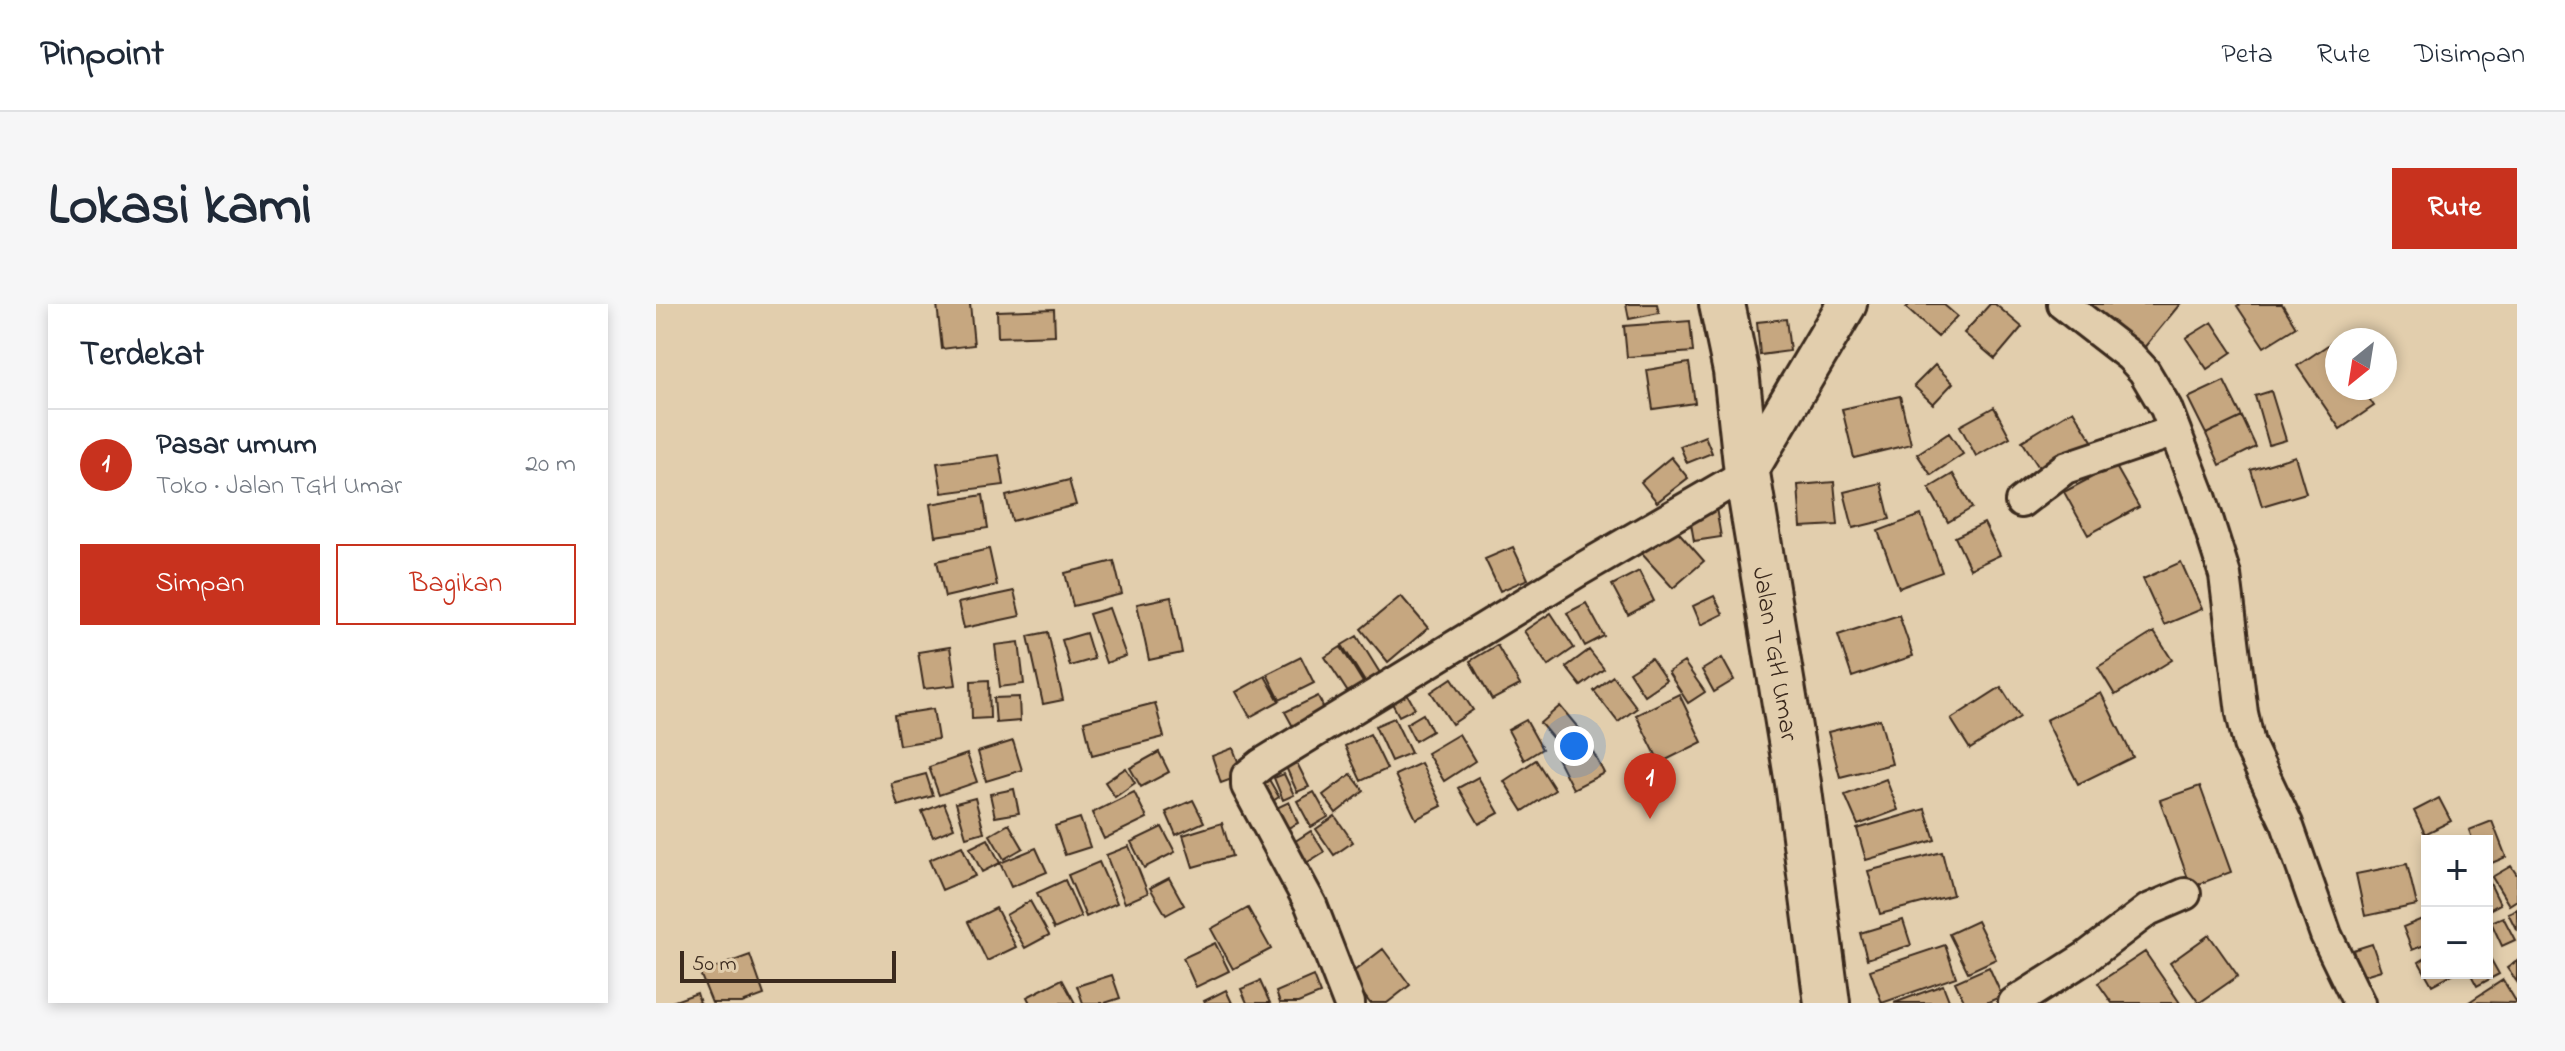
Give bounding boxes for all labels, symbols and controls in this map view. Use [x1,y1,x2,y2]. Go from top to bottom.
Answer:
text: Pinpoint [40,27,164,83]
text: Peta [2221,35,2273,76]
text: Rute [2317,35,2370,76]
text: Disimpan [2414,35,2525,76]
text: Lokasi kami [48,168,312,249]
button: Rute [2392,168,2517,249]
north arrow [2325,328,2397,400]
text: Terdekat [80,331,204,381]
text: Pasar umum [156,424,317,468]
text: 1 [102,446,110,484]
text: 20 m [525,446,576,484]
text: Toko · Jalan TGH Umar [156,468,402,506]
button: Simpan [80,544,320,625]
button: Bagikan [336,544,576,625]
street label: Jalan TGH Umar [1741,564,1807,745]
your location [1554,726,1594,766]
pin: 1 [1624,753,1676,819]
map controls [2421,835,2493,979]
button: + [2421,835,2493,907]
button: − [2421,907,2493,979]
scale bar [680,947,896,983]
text: 50 m [692,949,737,981]

